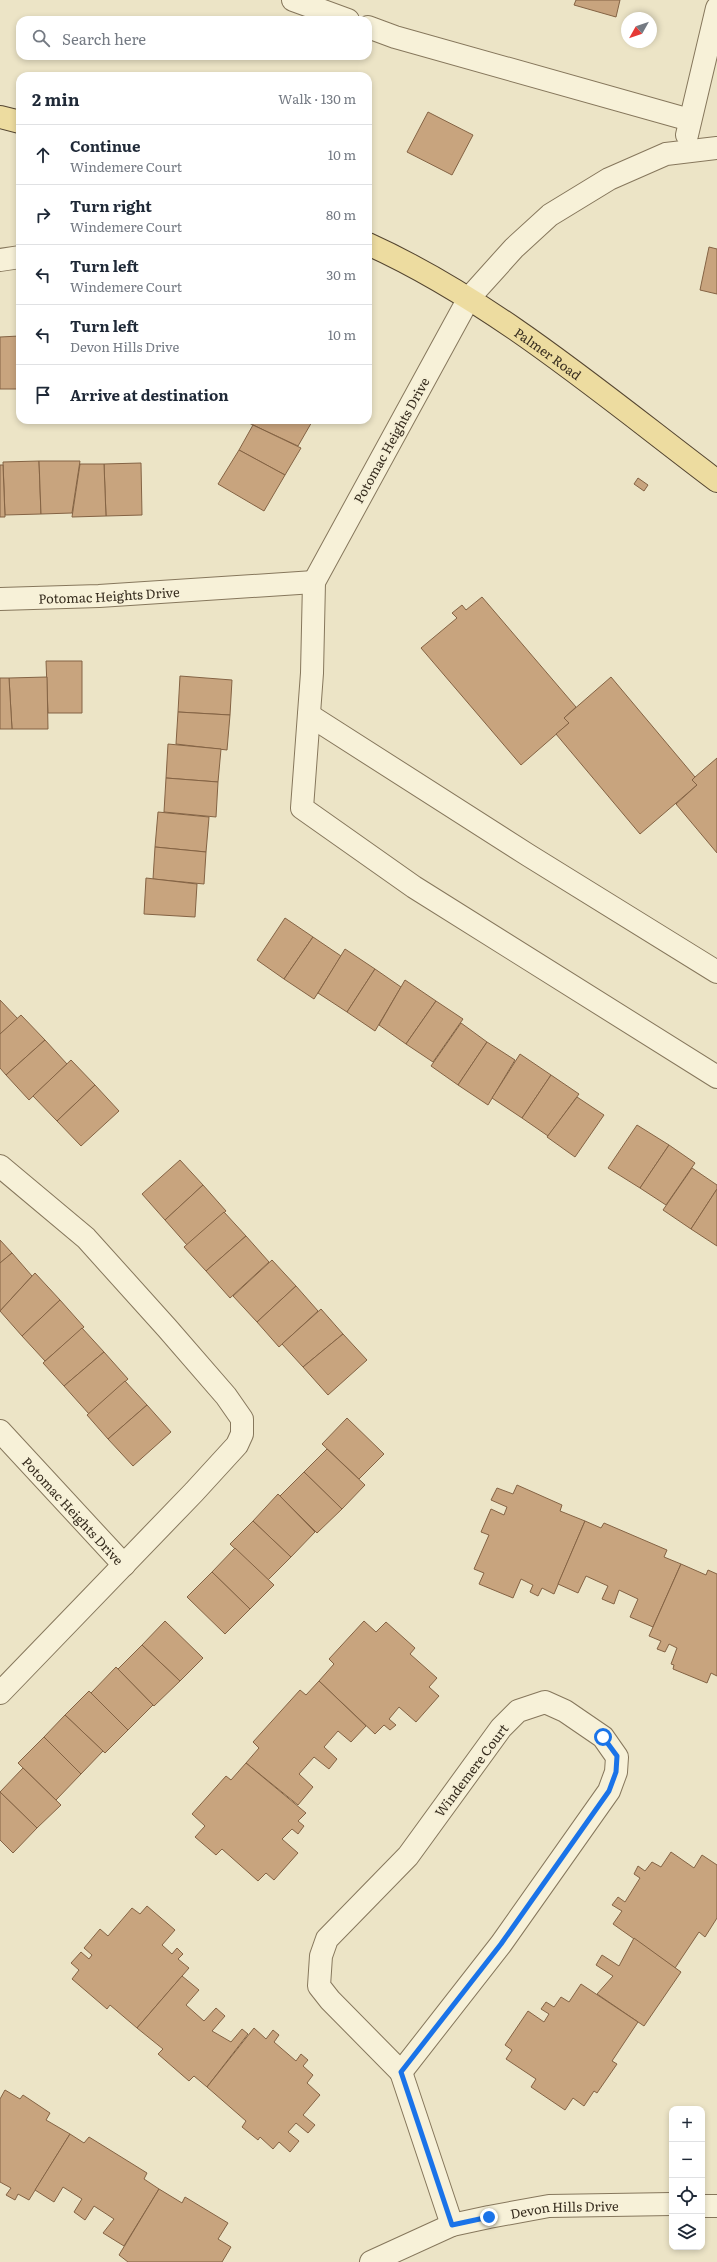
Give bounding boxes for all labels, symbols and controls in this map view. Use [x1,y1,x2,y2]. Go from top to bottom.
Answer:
north arrow [621,12,657,48]
search box [16,16,372,60]
icon: search [30,27,52,49]
text: Search here [62,27,146,50]
text: 2 min [32,86,80,111]
text: Walk · 130 m [278,89,356,108]
text: Continue [70,134,140,157]
icon: ahead [32,144,54,166]
text: 10 m [328,145,356,164]
text: Windemere Court [70,157,182,176]
text: Turn right [70,194,152,217]
icon: right [32,204,54,226]
text: 80 m [326,205,356,224]
text: Windemere Court [70,217,182,236]
text: Turn left [70,254,139,277]
icon: left [32,264,54,286]
text: 30 m [326,265,356,284]
text: Windemere Court [70,277,182,296]
text: Turn left [70,314,139,337]
street label: Palmer Road [511,322,586,384]
icon: left [32,324,54,346]
text: 10 m [328,325,356,344]
text: Devon Hills Drive [70,337,179,356]
street label: Potomac Heights Drive [348,373,434,506]
text: Arrive at destination [70,383,229,406]
icon: arrive [32,384,54,406]
street label: Potomac Heights Drive [38,581,180,607]
street label: Potomac Heights Drive [18,1452,129,1569]
street label: Windemere Court [430,1719,513,1820]
route start [594,1728,612,1746]
map controls [669,2106,705,2250]
button: + [669,2106,705,2142]
button: − [669,2142,705,2178]
button: locate [669,2178,705,2214]
street label: Devon Hills Drive [508,2195,619,2222]
route end [480,2208,498,2226]
button: layers [669,2214,705,2250]

